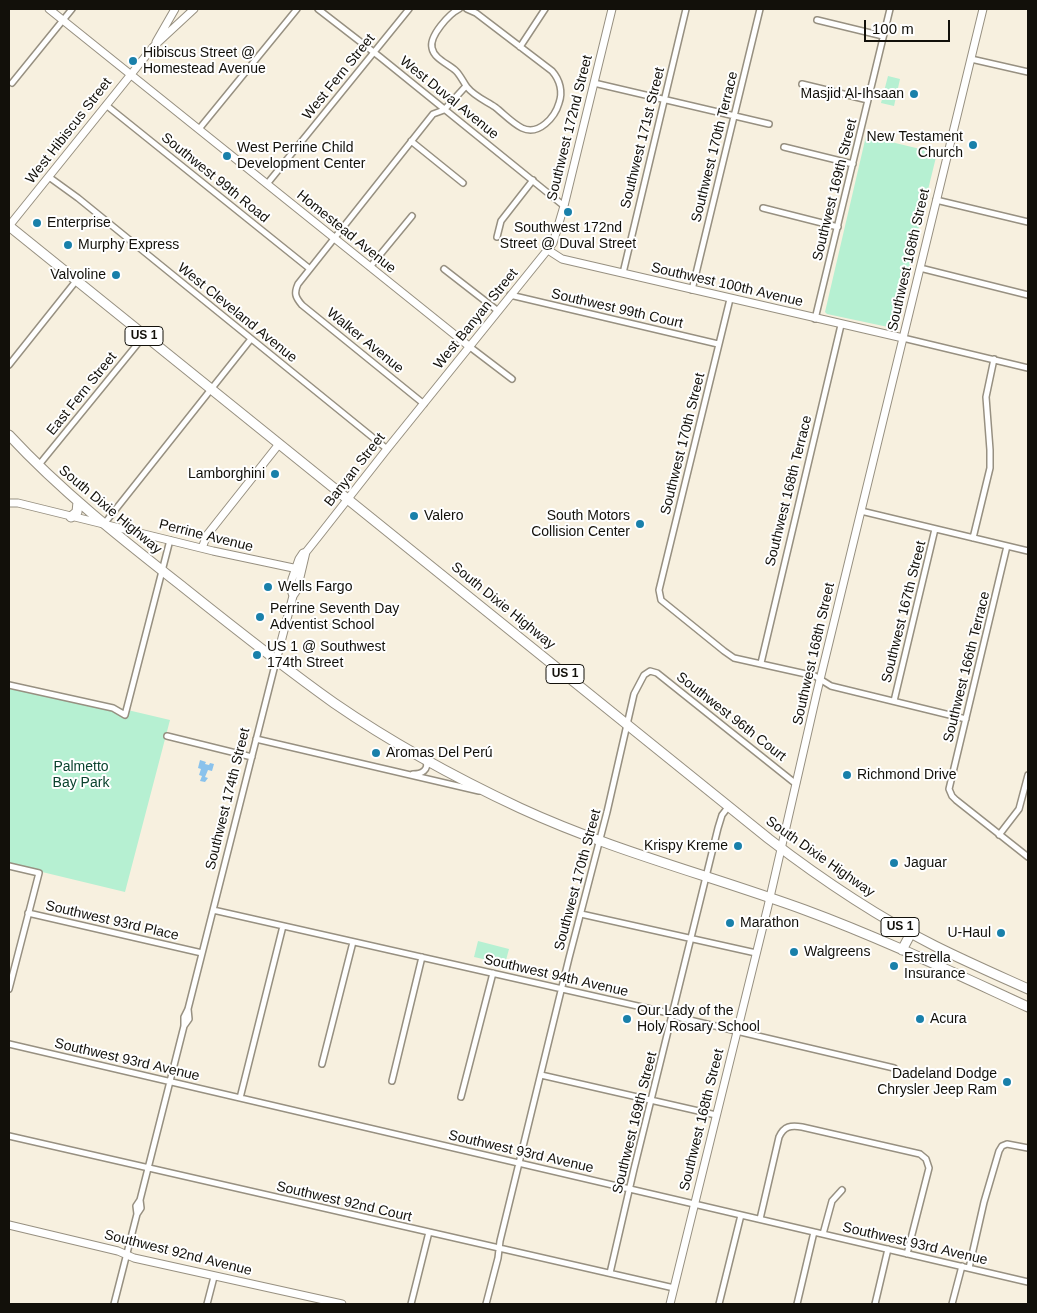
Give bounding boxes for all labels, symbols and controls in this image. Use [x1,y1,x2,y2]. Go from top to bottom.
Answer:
scale bar [867,10,953,42]
text: 100 m [872,20,914,37]
street label: West Fern Street [299,31,379,123]
place label: Hibiscus Street @ Homestead Avenue [143,45,266,78]
street label: West Duval Avenue [396,53,502,143]
street label: Southwest 172nd Street [544,53,596,203]
marker: Hibiscus Street @ Homestead Avenue [127,55,139,67]
street label: Southwest 171st Street [617,66,669,210]
street label: Southwest 170th Terrace [688,70,742,224]
street label: West Hibiscus Street [22,75,116,187]
place label: Masjid Al-Ihsaan [801,86,904,102]
marker: Masjid Al-Ihsaan [908,88,920,100]
street label: Southwest 169th Street [809,117,861,263]
street label: Southwest 99th Road [158,129,272,227]
place label: New Testament Church [867,129,963,162]
marker: New Testament Church [967,139,979,151]
place label: West Perrine Child Development Center [237,140,365,172]
marker: West Perrine Child Development Center [221,150,233,162]
street label: Homestead Avenue [293,187,399,277]
street label: Southwest 168th Street [884,187,934,333]
marker: Southwest 172nd Street @ Duval Street [562,206,574,218]
place label: Enterprise [47,215,111,231]
marker: Enterprise [31,217,43,229]
place label: Southwest 172nd Street @ Duval Street [500,220,636,252]
place label: Murphy Express [78,237,179,253]
marker: Murphy Express [62,239,74,251]
street label: Southwest 100th Avenue [649,259,805,311]
street label: West Cleveland Avenue [174,260,300,366]
street label: West Banyan Street [430,265,522,373]
place label: Valvoline [50,267,106,283]
marker: Valvoline [110,269,122,281]
street label: Southwest 99th Court [550,286,684,332]
street label: Walker Avenue [323,305,407,377]
road number: US 1 [125,326,163,346]
street label: East Fern Street [43,349,121,439]
street label: Southwest 170th Street [657,371,709,517]
street label: Southwest 168th Terrace [762,414,816,568]
street label: Banyan Street [321,430,389,510]
street label: South Dixie Highway [55,462,165,558]
place label: Lamborghini [188,466,265,482]
marker: Lamborghini [269,468,281,480]
place label: Valero [424,508,463,524]
place label: South Motors Collision Center [531,508,630,540]
marker: Valero [408,510,420,522]
street label: Perrine Avenue [157,516,255,556]
marker: South Motors Collision Center [634,518,646,530]
street label: Southwest 167th Street [878,539,930,685]
street label: South Dixie Highway [448,559,558,653]
place label: Wells Fargo [278,579,352,595]
marker: Wells Fargo [262,581,274,593]
street label: Southwest 168th Street [789,581,839,727]
street label: Southwest 166th Terrace [940,590,994,744]
place label: Perrine Seventh Day Adventist School [270,601,399,634]
marker: Perrine Seventh Day Adventist School [254,611,266,623]
place label: US 1 @ Southwest 174th Street [267,639,385,672]
marker: US 1 @ Southwest 174th Street [251,649,263,661]
road number: US 1 [546,664,584,684]
street label: Southwest 96th Court [673,669,789,765]
street label: Southwest 174th Street [202,726,254,872]
place label: Aromas Del Perú [386,745,493,761]
marker: Aromas Del Perú [370,747,382,759]
park label: Palmetto Bay Park [53,759,109,792]
place label: Richmond Drive [857,767,957,783]
marker: Richmond Drive [841,769,853,781]
street label: Southwest 170th Street [551,808,605,952]
street label: South Dixie Highway [762,813,878,901]
place label: Krispy Kreme [644,838,728,854]
marker: Krispy Kreme [732,840,744,852]
place label: Jaguar [904,855,947,871]
marker: Jaguar [888,857,900,869]
street label: Southwest 93rd Place [44,897,180,945]
place label: Marathon [740,915,799,931]
marker: Marathon [724,917,736,929]
road number: US 1 [881,918,919,936]
place label: U-Haul [947,925,991,941]
marker: U-Haul [995,927,1007,939]
place label: Walgreens [804,944,870,960]
marker: Walgreens [788,946,800,958]
place label: Estrella Insurance [904,950,965,982]
street label: Southwest 94th Avenue [482,951,630,1001]
marker: Estrella Insurance [888,960,900,972]
place label: Our Lady of the Holy Rosary School [637,1003,760,1036]
place label: Acura [930,1011,967,1027]
marker: Our Lady of the Holy Rosary School [621,1013,633,1025]
marker: Acura [914,1013,926,1025]
street label: Southwest 93rd Avenue [53,1035,201,1085]
street label: Southwest 168th Street [676,1047,728,1193]
street label: Southwest 169th Street [609,1050,661,1196]
place label: Dadeland Dodge Chrysler Jeep Ram [877,1066,997,1098]
marker: Dadeland Dodge Chrysler Jeep Ram [1001,1076,1013,1088]
street label: Southwest 93rd Avenue [447,1127,595,1177]
street label: Southwest 92nd Court [275,1178,413,1226]
street label: Southwest 93rd Avenue [841,1219,989,1269]
street label: Southwest 92nd Avenue [102,1227,254,1279]

